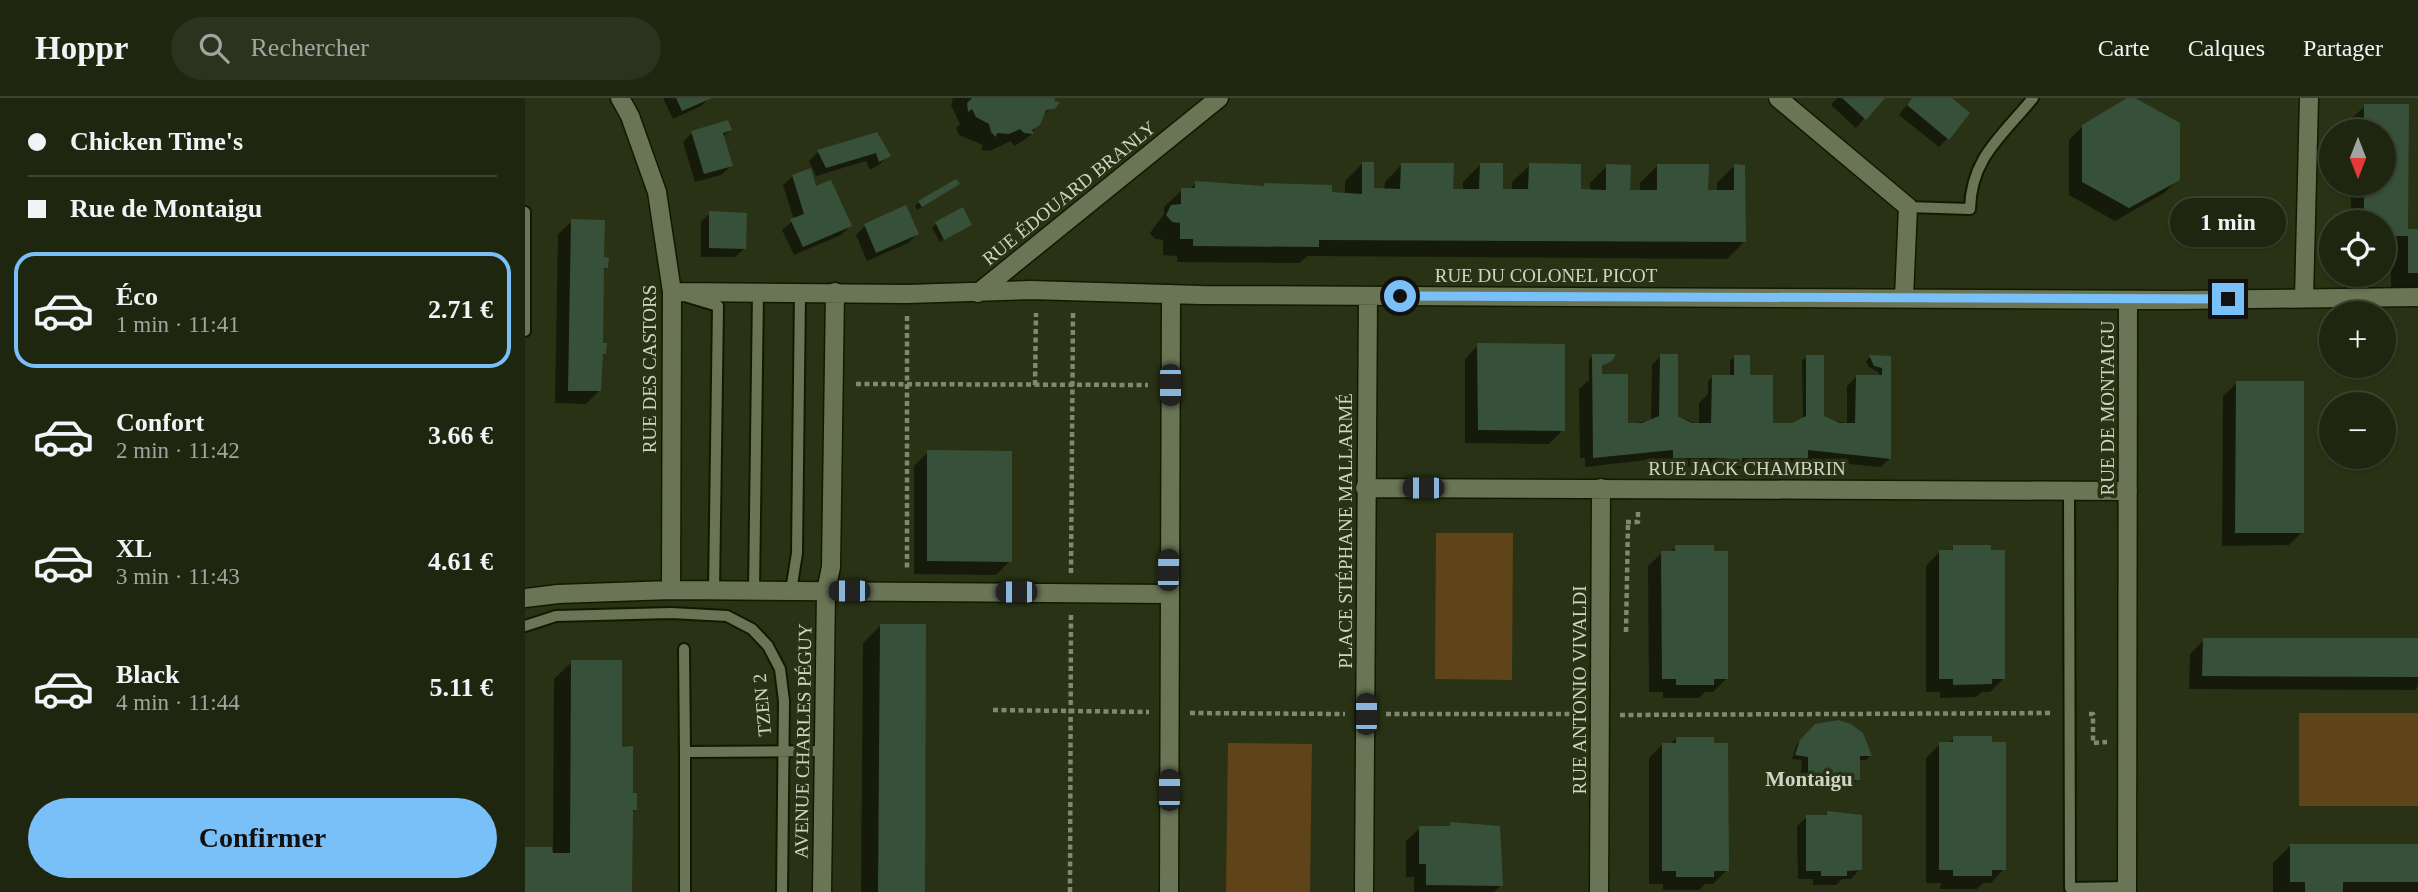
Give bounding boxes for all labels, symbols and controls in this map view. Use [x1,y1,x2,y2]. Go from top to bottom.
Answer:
search box [171,17,661,80]
icon: search [195,29,233,67]
text: Hoppr [35,30,129,66]
text: Rechercher [251,33,369,62]
text: Carte [2098,35,2150,61]
text: Calques [2188,35,2265,61]
text: Partager [2303,35,2383,61]
street label: RUE ÉDOUARD BRANLY [978,117,1160,269]
north arrow [2319,119,2396,196]
map controls [2319,119,2396,469]
text: Chicken Time's [70,127,243,156]
text: Rue de Montaigu [70,194,262,223]
callout: 1 min [2170,198,2286,246]
text: 1 min [2200,210,2256,235]
button: locate [2319,210,2396,287]
street label: RUE DU COLONEL PICOT [1435,265,1658,286]
icon: car [32,279,95,342]
route start [1384,280,1416,312]
text: Éco [116,282,158,311]
route end [2212,283,2244,315]
street label: RUE DES CASTORS [639,285,660,453]
text: 2.71 € [428,295,493,324]
button: + [2319,301,2396,378]
text: 1 min · 11:41 [116,312,240,337]
street label: RUE DE MONTAIGU [2097,320,2118,495]
car [1160,364,1181,406]
button: − [2319,392,2396,469]
street label: PLACE STÉPHANE MALLARMÉ [1335,393,1356,669]
icon: car [32,405,95,468]
text: Confort [116,408,204,437]
text: 3.66 € [428,421,493,450]
text: 2 min · 11:42 [116,438,240,463]
street label: RUE JACK CHAMBRIN [1648,458,1846,479]
car [1403,478,1445,499]
icon: car [32,531,95,594]
text: XL [116,534,152,563]
text: 4.61 € [428,547,493,576]
car [1158,549,1179,591]
text: 3 min · 11:43 [116,564,240,589]
car [829,581,871,602]
car [996,582,1038,603]
street label: RUE ANTONIO VIVALDI [1569,586,1590,795]
street label: AVENUE CHARLES PÉGUY [790,623,816,859]
icon: car [32,657,95,720]
text: Black [116,660,180,689]
text: 5.11 € [429,673,493,702]
street label: TZEN 2 [749,673,775,737]
text: 4 min · 11:44 [116,690,240,715]
car [1356,693,1377,735]
district label: Montaigu [1765,767,1853,791]
car [1159,769,1180,811]
button: Confirmer [28,798,497,878]

